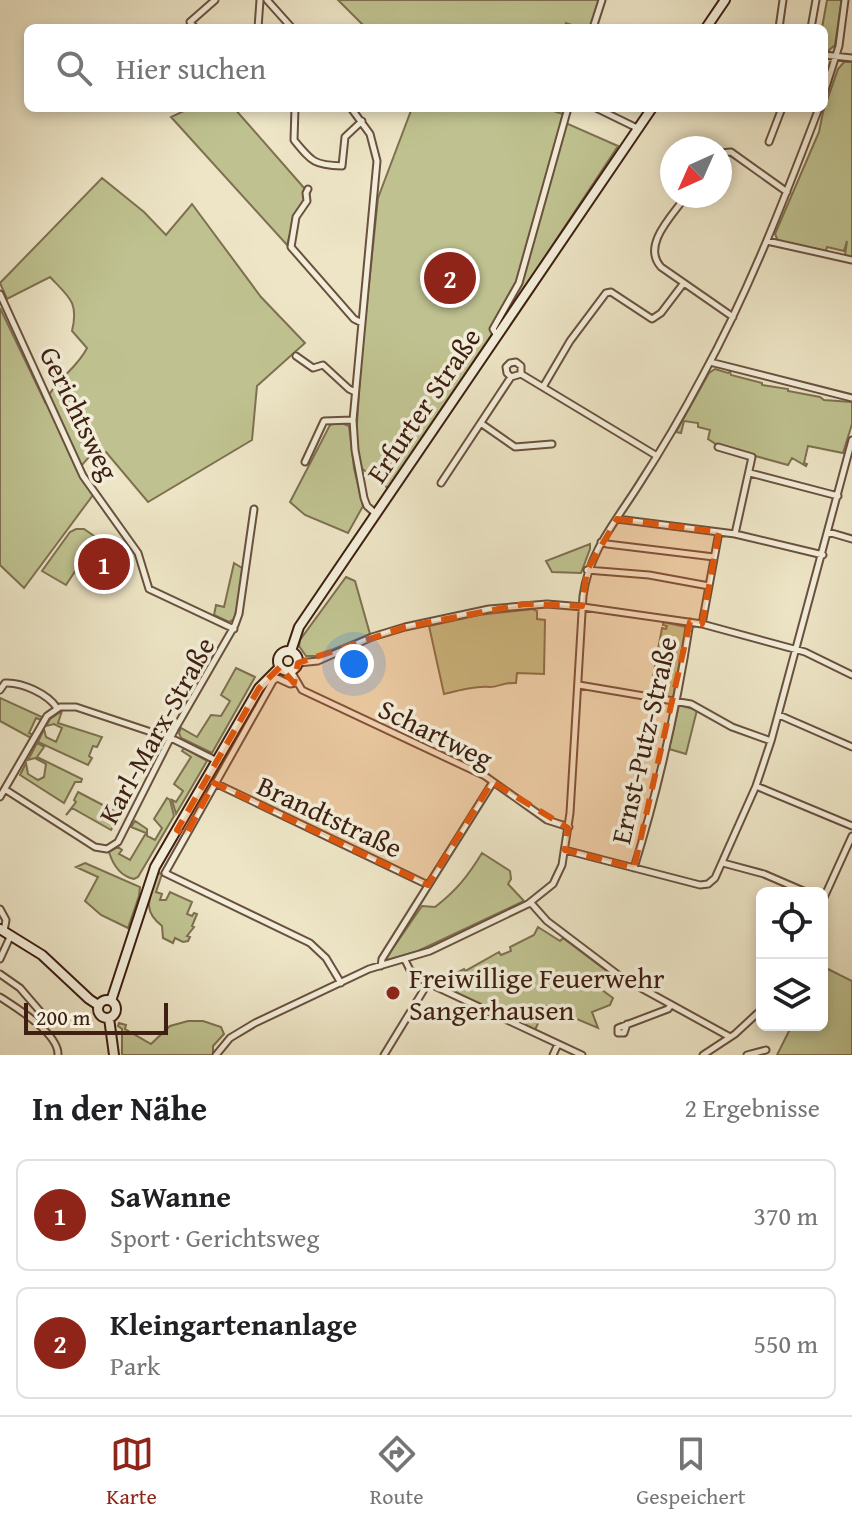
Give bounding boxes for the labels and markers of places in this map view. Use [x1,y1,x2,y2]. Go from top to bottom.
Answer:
pin: 2 [424,248,476,308]
pin: 1 [78,534,130,594]
place label: Freiwillige Feuerwehr Sangerhausen [409,957,665,1030]
marker: Freiwillige Feuerwehr Sangerhausen [384,984,402,1002]

